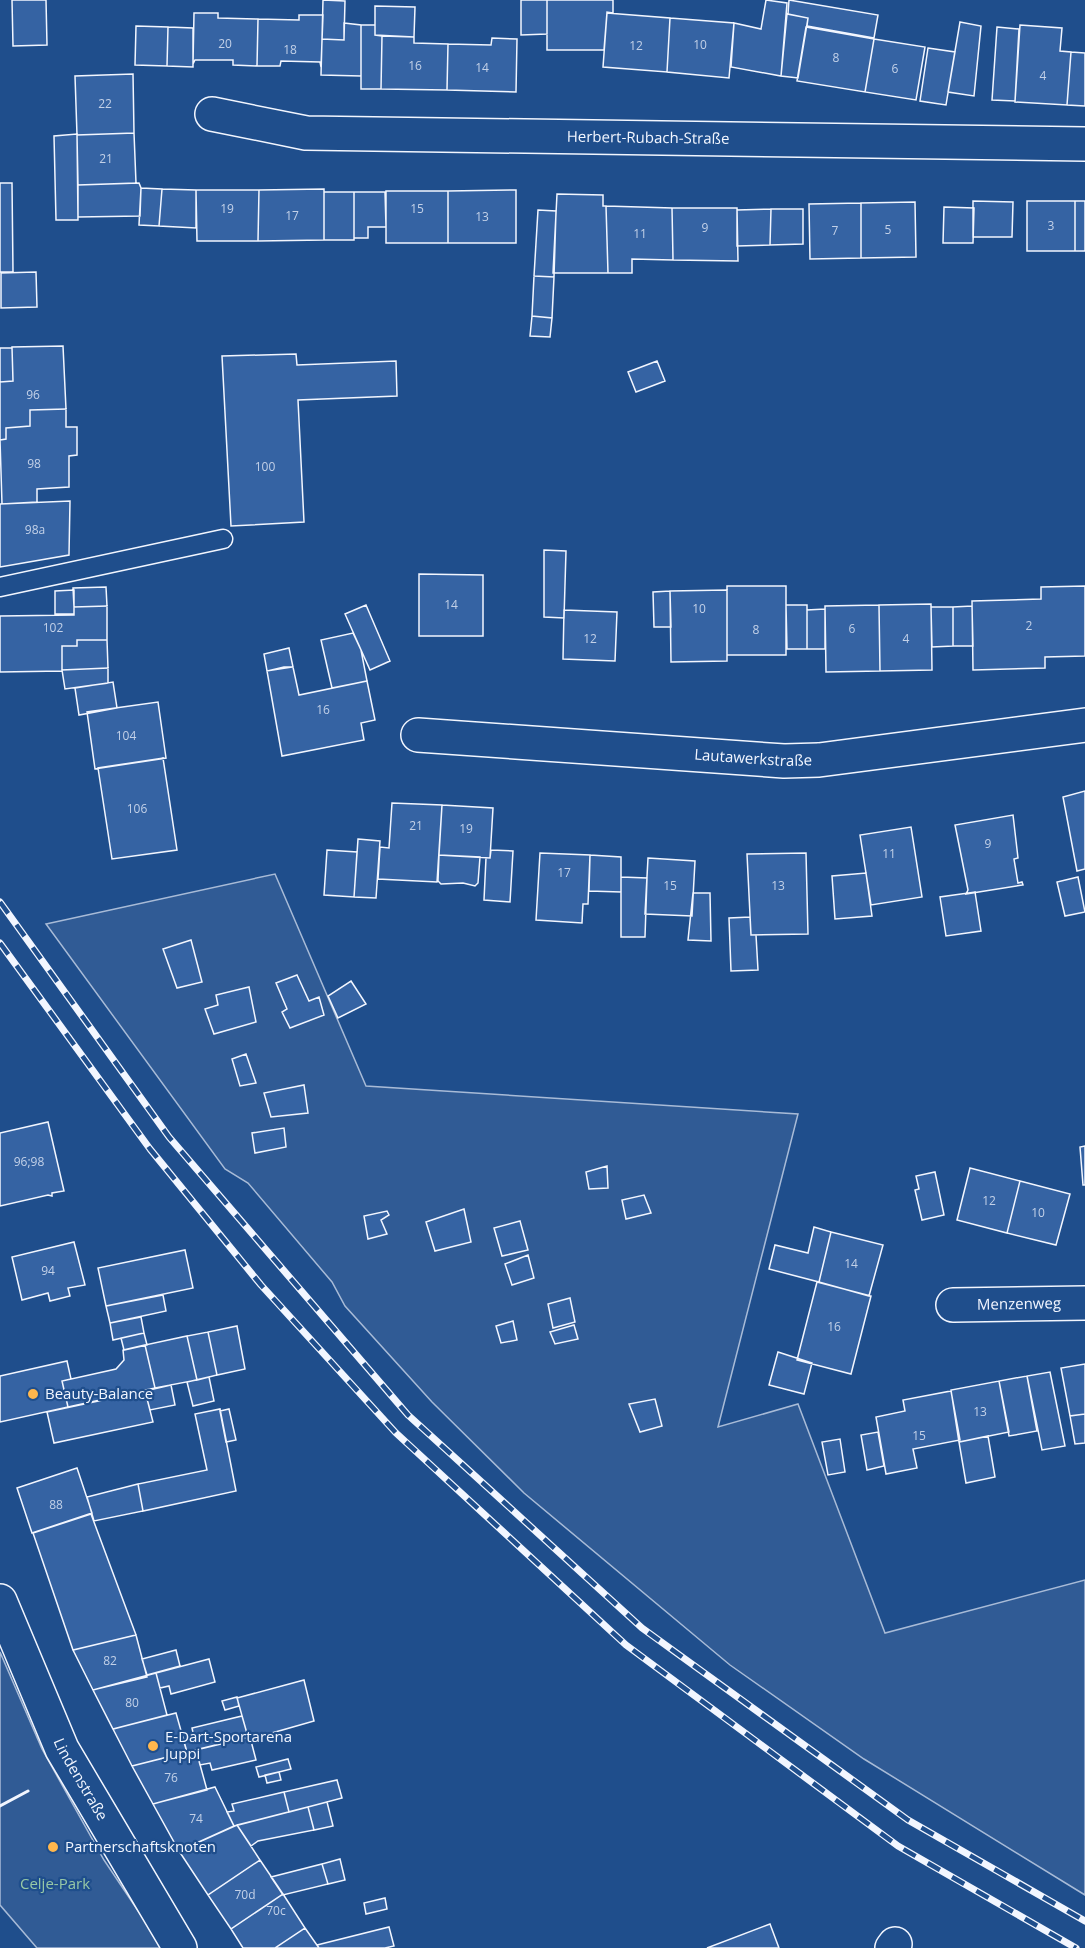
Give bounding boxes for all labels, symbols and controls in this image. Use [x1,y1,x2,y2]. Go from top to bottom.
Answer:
house number: 20 [218,35,232,52]
house number: 10 [693,36,707,53]
house number: 12 [629,37,643,54]
house number: 18 [283,41,297,58]
house number: 8 [833,49,840,66]
house number: 16 [408,57,422,74]
house number: 14 [475,59,489,76]
house number: 6 [892,60,899,77]
house number: 4 [1040,67,1047,84]
house number: 22 [98,95,112,112]
street label: Herbert-Rubach-Straße [567,126,730,148]
house number: 21 [99,150,113,167]
house number: 19 [220,200,234,217]
house number: 15 [410,200,424,217]
house number: 17 [285,207,299,224]
house number: 13 [475,208,489,225]
house number: 3 [1048,217,1055,234]
house number: 9 [702,219,709,236]
house number: 5 [885,221,892,238]
house number: 7 [832,222,839,239]
house number: 11 [633,225,647,242]
house number: 96 [26,386,40,403]
house number: 98 [27,455,41,472]
house number: 100 [255,458,275,475]
house number: 98a [25,521,45,538]
house number: 14 [444,596,458,613]
house number: 10 [692,600,706,617]
house number: 2 [1026,617,1033,634]
house number: 102 [43,619,63,636]
house number: 6 [849,620,856,637]
house number: 8 [753,621,760,638]
house number: 12 [583,630,597,647]
house number: 4 [903,630,910,647]
house number: 16 [316,701,330,718]
house number: 104 [116,727,136,744]
street label: Lautawerkstraße [694,744,812,770]
house number: 106 [127,800,147,817]
house number: 21 [409,817,423,834]
house number: 19 [459,820,473,837]
house number: 9 [985,835,992,852]
house number: 11 [882,845,896,862]
house number: 17 [557,864,571,881]
house number: 15 [663,877,677,894]
house number: 13 [771,877,785,894]
house number: 96;98 [14,1153,44,1170]
house number: 12 [982,1192,996,1209]
house number: 10 [1031,1204,1045,1221]
house number: 14 [844,1255,858,1272]
house number: 94 [41,1262,55,1279]
street label: Menzenweg [977,1292,1061,1314]
house number: 16 [827,1318,841,1335]
place label: Beauty-Balance [45,1383,153,1403]
marker: Beauty-Balance [26,1387,40,1401]
house number: 13 [973,1403,987,1420]
house number: 15 [912,1427,926,1444]
house number: 88 [49,1496,63,1513]
house number: 82 [103,1652,117,1669]
house number: 80 [125,1694,139,1711]
place label: E-Dart-Sportarena Juppi [163,1726,292,1763]
street label: Lindenstraße [50,1735,113,1824]
marker: E-Dart-Sportarena Juppi [146,1739,160,1753]
house number: 76 [164,1769,178,1786]
house number: 74 [189,1810,203,1827]
place label: Partnerschaftsknoten [65,1836,216,1856]
marker: Partnerschaftsknoten [46,1840,60,1854]
park label: Celje-Park [20,1873,90,1893]
house number: 70d [234,1886,256,1903]
house number: 70c [266,1902,286,1919]

